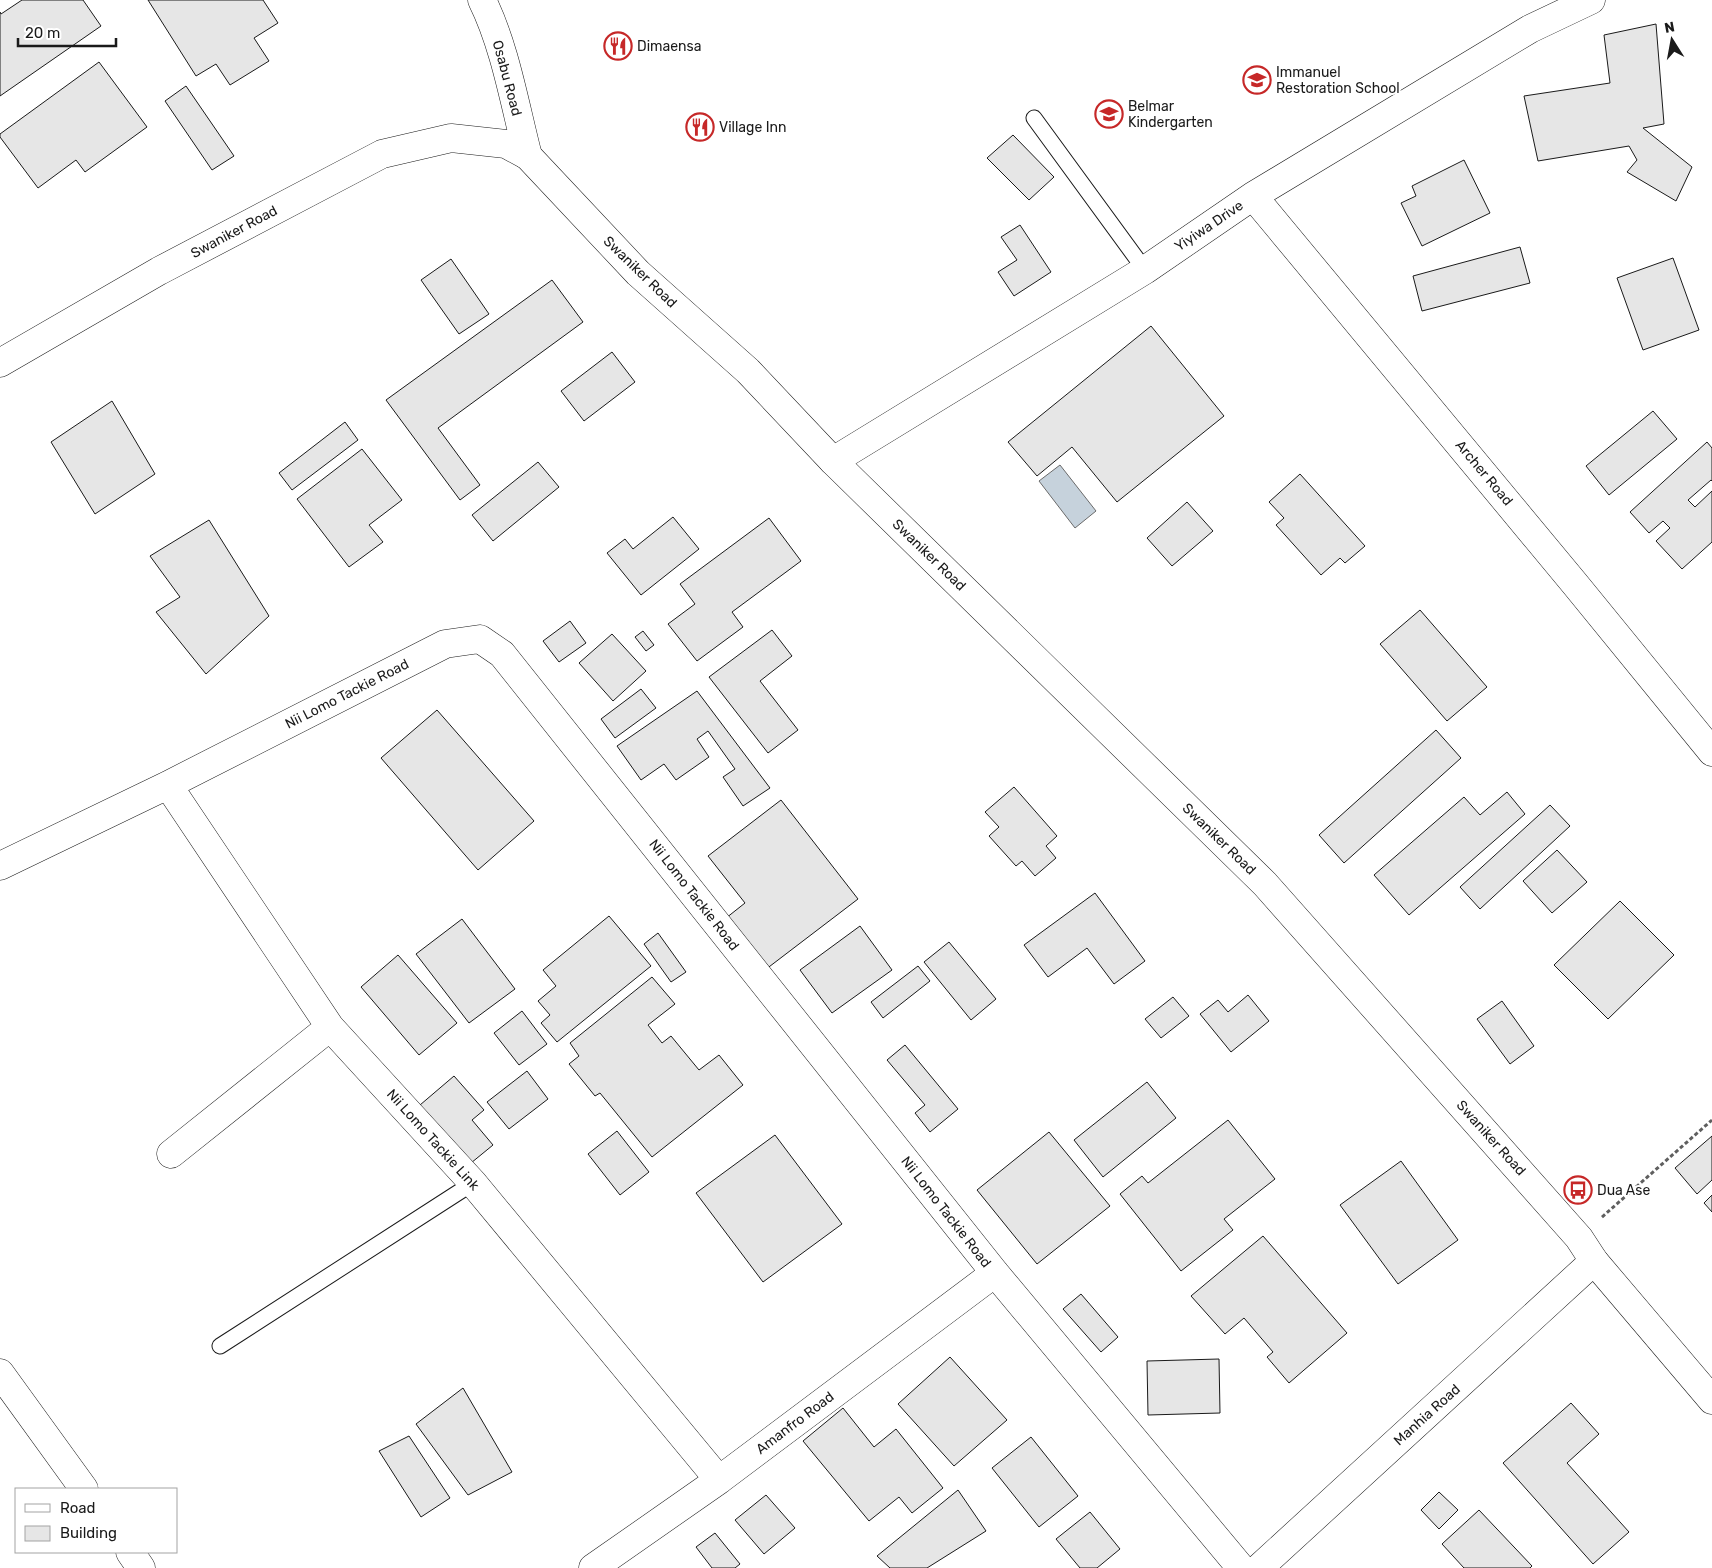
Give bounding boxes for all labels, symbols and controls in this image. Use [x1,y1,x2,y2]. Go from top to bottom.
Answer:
scale bar [18,15,115,47]
north arrow [1647,15,1697,65]
text: N [1663,18,1676,37]
text: 20 m [25,24,60,42]
restaurant icon: Dimaensa [603,31,633,61]
street label: Osabu Road [489,38,525,118]
place label: Dimaensa [637,38,701,55]
place label: Immanuel Restoration School [1276,64,1400,97]
school or university icon: Immanuel Restoration School [1242,65,1272,95]
place label: Belmar Kindergarten [1128,98,1213,131]
school or university icon: Belmar Kindergarten [1094,99,1124,129]
restaurant icon: Village Inn [685,112,715,142]
place label: Village Inn [719,119,786,136]
street label: Yiyiwa Drive [1171,197,1247,255]
street label: Swaniker Road [188,202,280,262]
street label: Swaniker Road [600,233,680,311]
street label: Archer Road [1452,437,1516,509]
street label: Swaniker Road [889,516,969,594]
street label: Nii Lomo Tackie Road [282,655,412,733]
street label: Swaniker Road [1179,800,1259,878]
street label: Nii Lomo Tackie Road [645,836,743,954]
street label: Nii Lomo Tackie Link [383,1086,483,1195]
street label: Swaniker Road [1453,1097,1529,1179]
street label: Nii Lomo Tackie Road [897,1153,995,1271]
bus stop icon: Dua Ase [1563,1175,1593,1205]
place label: Dua Ase [1597,1182,1650,1199]
street label: Manhia Road [1390,1381,1464,1449]
street label: Amanfro Road [753,1388,837,1458]
legend [15,1488,178,1553]
text: Road [60,1499,96,1517]
text: Building [60,1524,117,1542]

